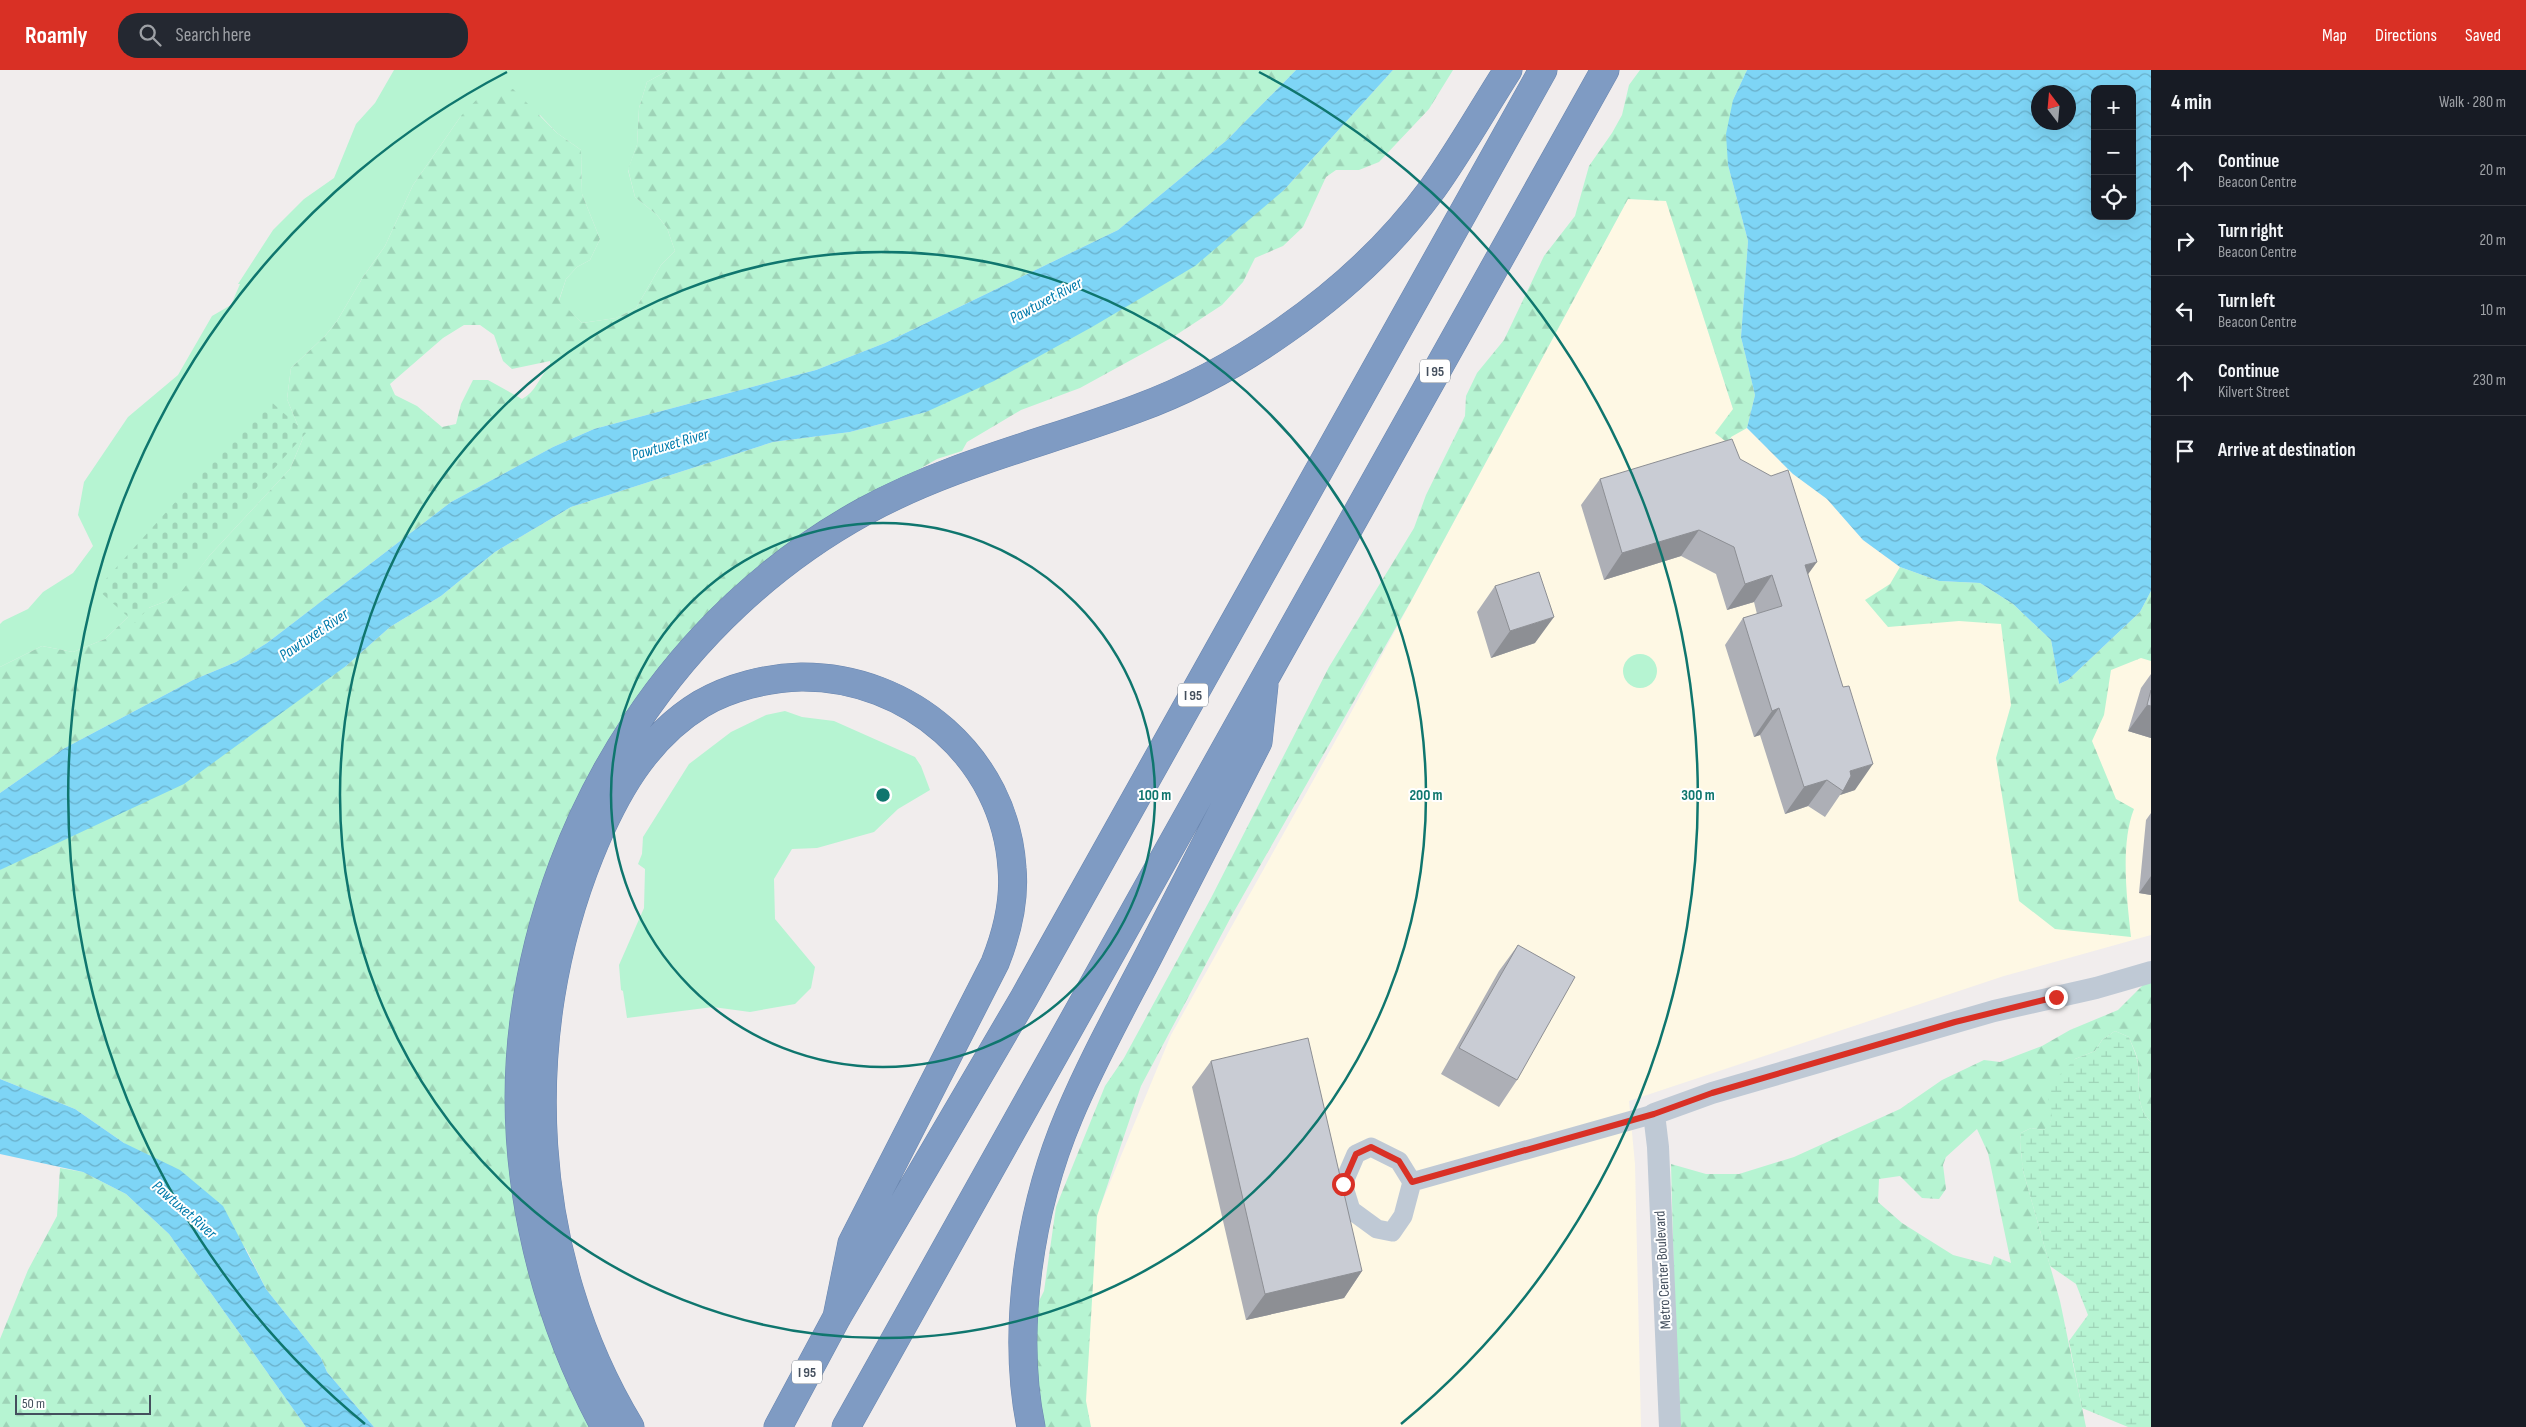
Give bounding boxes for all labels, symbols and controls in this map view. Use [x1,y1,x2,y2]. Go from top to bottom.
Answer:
search box [118,13,468,58]
text: Roamly [25,21,88,50]
icon: search [136,21,164,49]
text: Search here [176,24,251,47]
text: Map [2322,25,2347,46]
text: Directions [2375,25,2437,46]
text: Saved [2465,25,2501,46]
north arrow [2031,85,2076,130]
map controls [2091,85,2136,220]
button: + [2091,85,2136,130]
text: 4 min [2171,90,2212,115]
text: Walk · 280 m [2439,93,2506,112]
button: − [2091,130,2136,175]
text: Continue [2218,150,2279,173]
icon: ahead [2171,157,2199,185]
text: 20 m [2479,161,2506,180]
text: Beacon Centre [2218,173,2297,192]
button: locate [2091,175,2136,220]
text: Turn right [2218,220,2283,243]
icon: right [2171,227,2199,255]
text: 20 m [2479,231,2506,250]
text: Beacon Centre [2218,243,2297,262]
water label: Pawtuxet River [1007,274,1086,328]
text: Turn left [2218,290,2275,313]
icon: left [2171,297,2199,325]
text: 10 m [2480,301,2506,320]
text: Beacon Centre [2218,313,2297,332]
road number: I 95 [1420,360,1450,382]
text: Continue [2218,360,2279,383]
icon: ahead [2171,367,2199,395]
text: 230 m [2473,371,2506,390]
text: Kilvert Street [2218,383,2290,402]
water label: Pawtuxet River [629,425,711,465]
icon: arrive [2171,437,2199,465]
text: Arrive at destination [2218,439,2356,462]
water label: Pawtuxet River [276,605,353,665]
road number: I 95 [1178,684,1208,706]
centre of rings [874,786,892,804]
text: 100 m [1139,786,1171,805]
text: 200 m [1409,786,1443,805]
text: 300 m [1681,786,1715,805]
route end [2045,986,2068,1009]
route start [1332,1173,1355,1196]
water label: Pawtuxet River [148,1177,221,1243]
street label: Metro Center Boulevard [1650,1210,1676,1330]
road number: I 95 [792,1360,822,1384]
scale bar [15,1392,151,1415]
text: 50 m [22,1395,45,1412]

